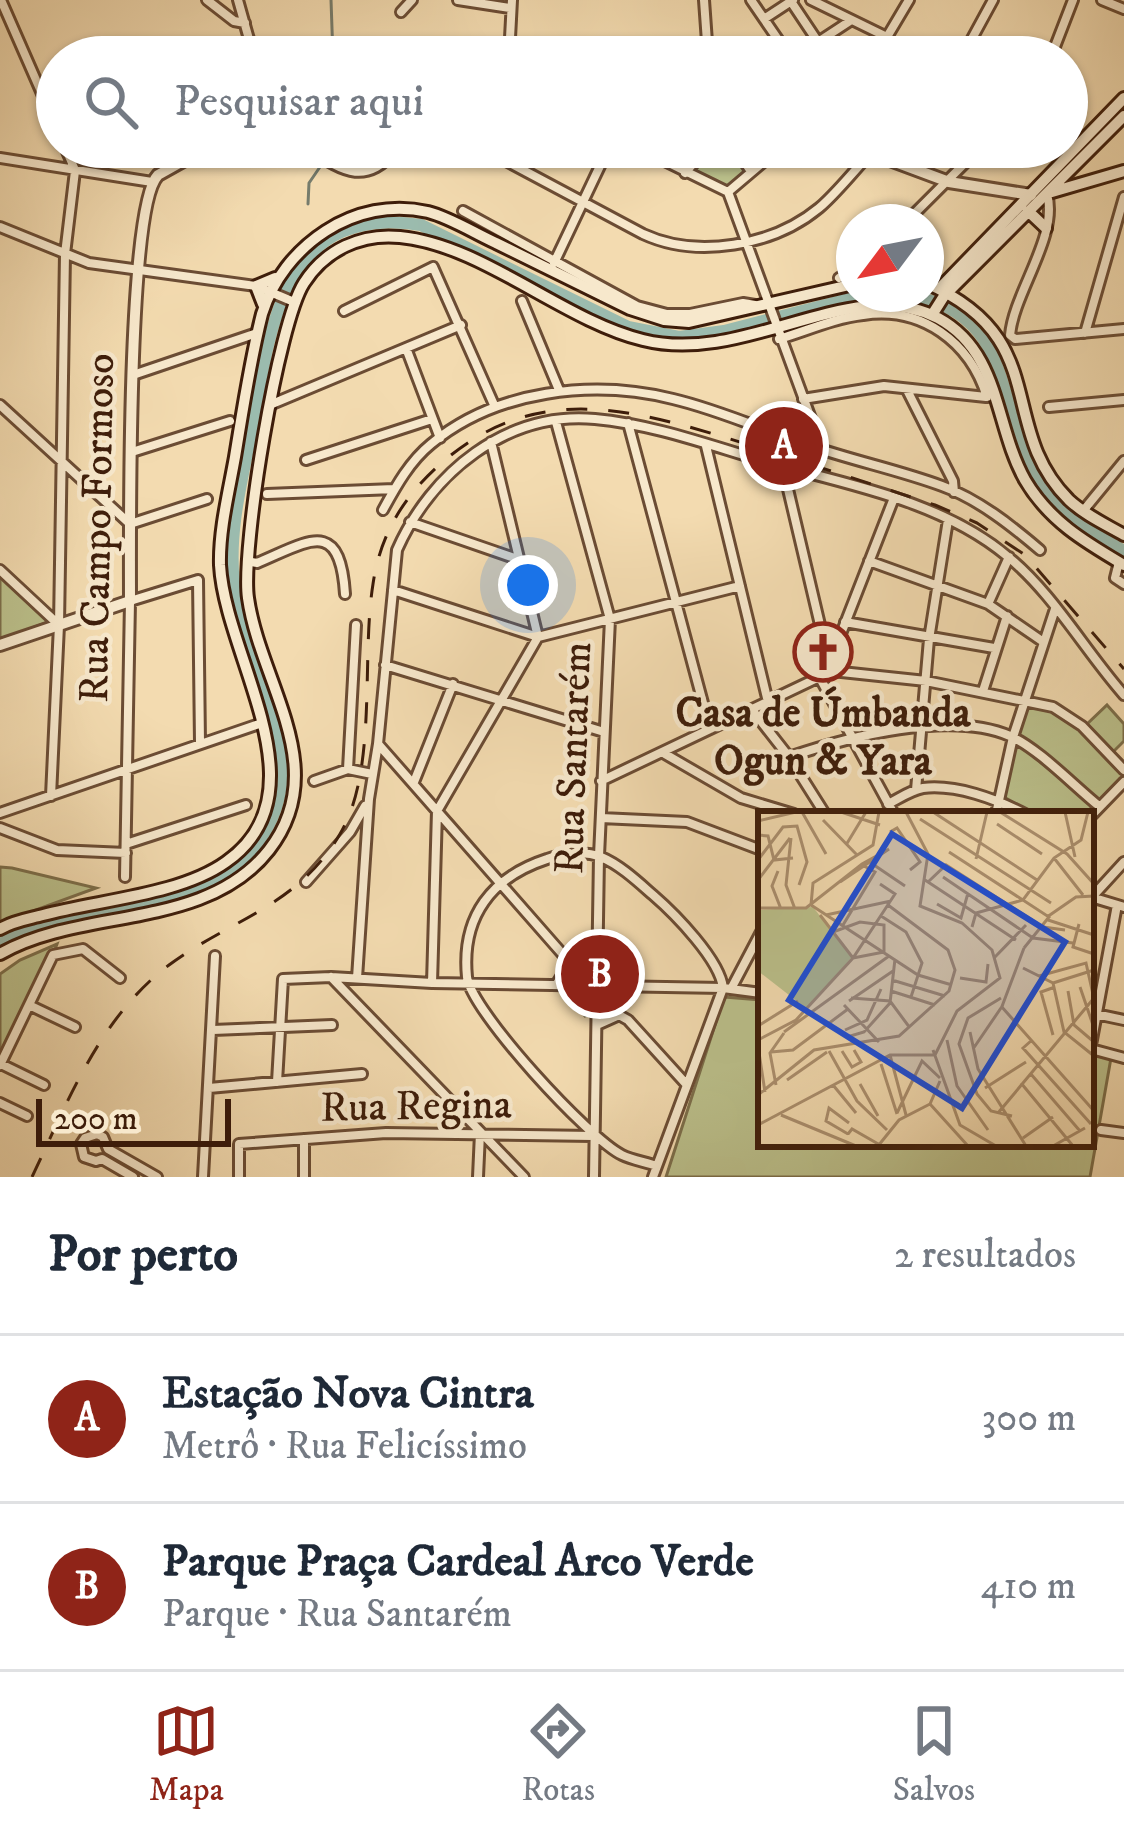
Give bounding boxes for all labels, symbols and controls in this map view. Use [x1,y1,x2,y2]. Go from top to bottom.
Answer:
search box [36,36,1088,168]
icon: search [78,69,144,135]
text: Pesquisar aqui [174,74,424,130]
north arrow [836,204,944,312]
street label: Rua Campo Formoso [69,353,127,703]
pin: A [745,401,823,491]
your location [498,555,558,615]
church icon: Casa de Úmbanda Ogun & Yara [792,621,854,683]
street label: Rua Santarém [544,641,604,875]
place label: Casa de Úmbanda Ogun & Yara [675,686,972,788]
inset map [758,811,1094,1147]
pin: B [561,929,639,1019]
street label: Rua Regina [320,1079,512,1135]
scale bar [36,1093,231,1146]
text: 200 m [54,1099,138,1140]
text: Por perto [48,1223,238,1287]
text: 2 resultados [894,1231,1076,1280]
text: Estação Nova Cintra [162,1366,534,1422]
text: A [75,1394,99,1443]
text: 300 m [982,1394,1076,1443]
text: Metrô · Rua Felicíssimo [162,1422,527,1471]
text: Parque Praça Cardeal Arco Verde [162,1534,754,1590]
text: B [75,1562,99,1611]
text: 410 m [981,1562,1076,1611]
text: Parque · Rua Santarém [162,1590,512,1639]
tab: Mapa [149,1698,224,1811]
tab: Rotas [521,1698,595,1811]
tab: Salvos [893,1698,975,1811]

